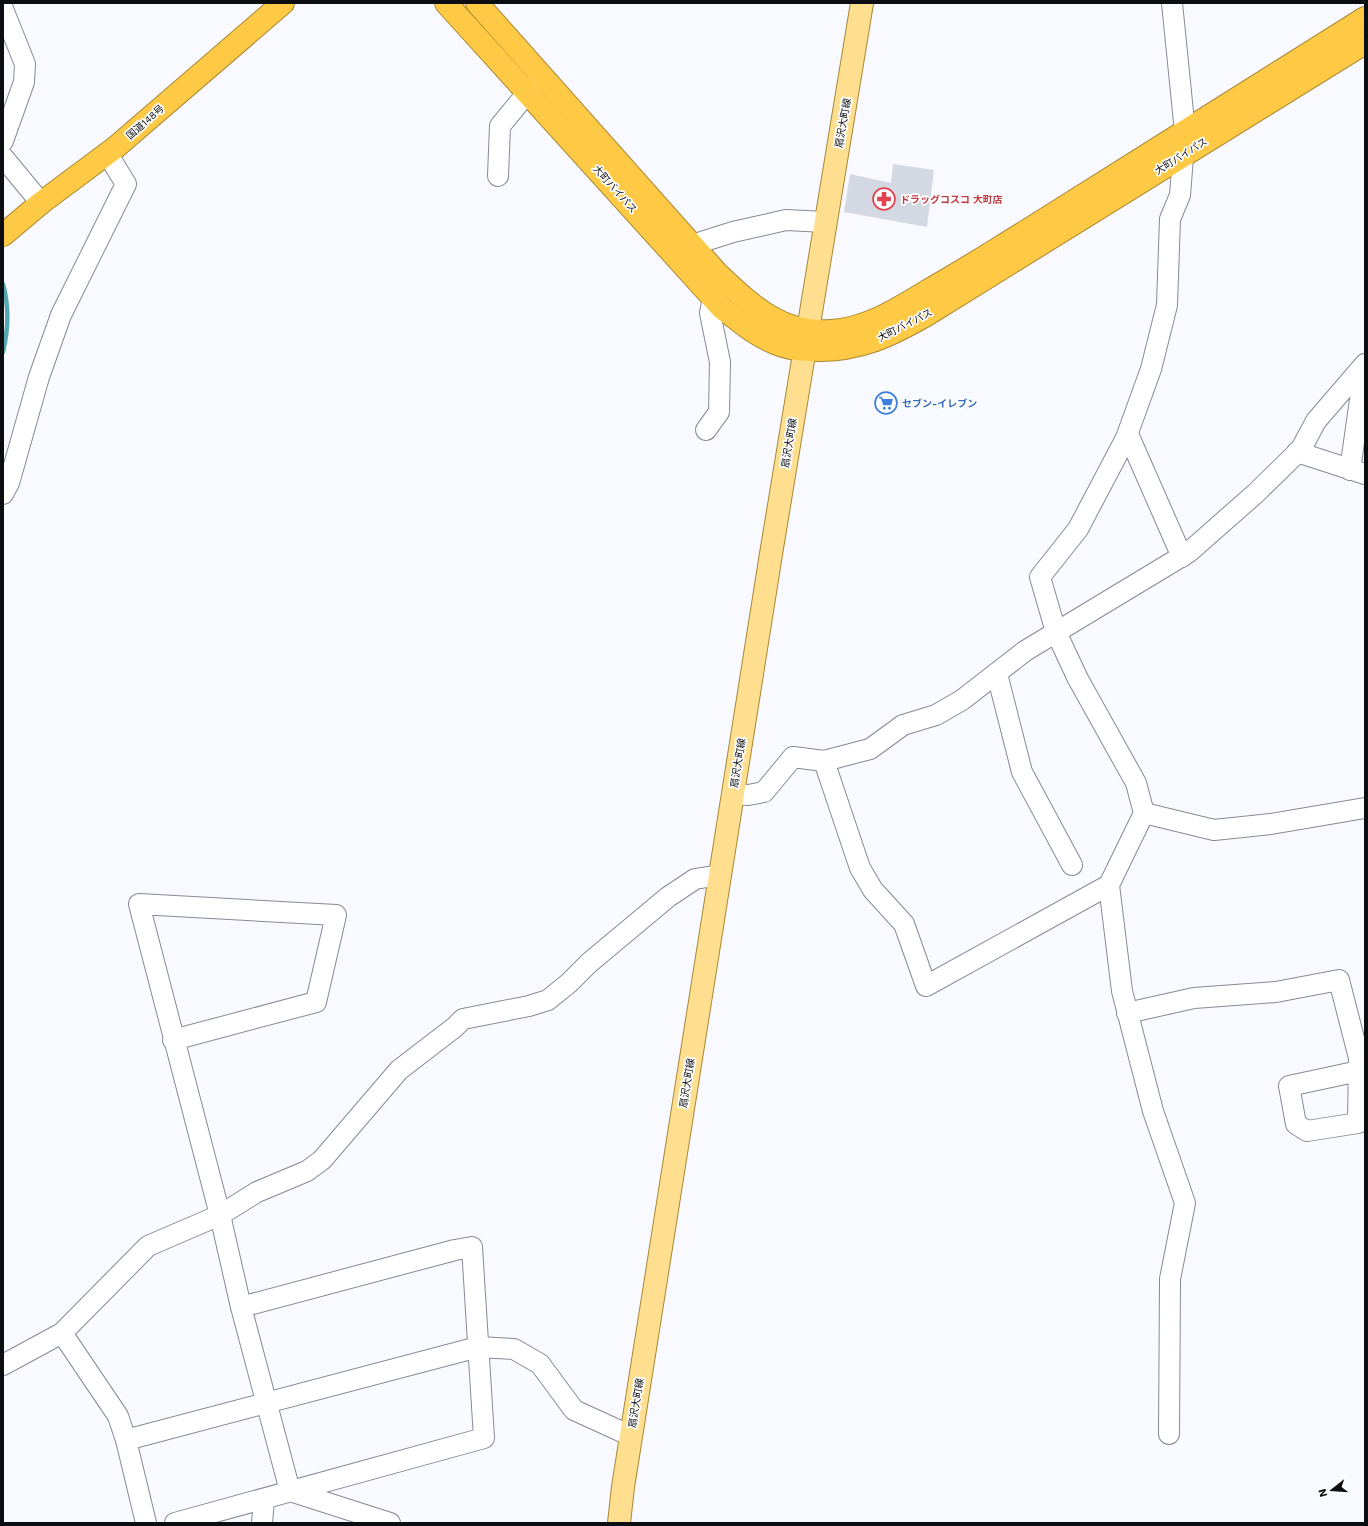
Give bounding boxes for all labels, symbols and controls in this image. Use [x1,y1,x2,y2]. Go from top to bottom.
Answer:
street label: 扇沢大町線 [833,97,853,149]
street label: 国道148号 [124,103,166,141]
street label: 大町バイパス [1153,135,1209,177]
street label: 大町バイパス [591,163,639,215]
pharmacy icon: ドラッグコスコ 大町店 [871,186,897,212]
place label: ドラッグコスコ 大町店 [900,194,1003,205]
street label: 大町バイパス [876,307,934,343]
supermarket icon: セブン-イレブン [873,390,899,416]
place label: セブン-イレブン [902,398,977,409]
street label: 扇沢大町線 [780,417,798,469]
street label: 扇沢大町線 [729,737,747,789]
street label: 扇沢大町線 [678,1057,696,1109]
street label: 扇沢大町線 [627,1377,645,1429]
north arrow [1312,1470,1352,1510]
text: N [1316,1487,1330,1499]

